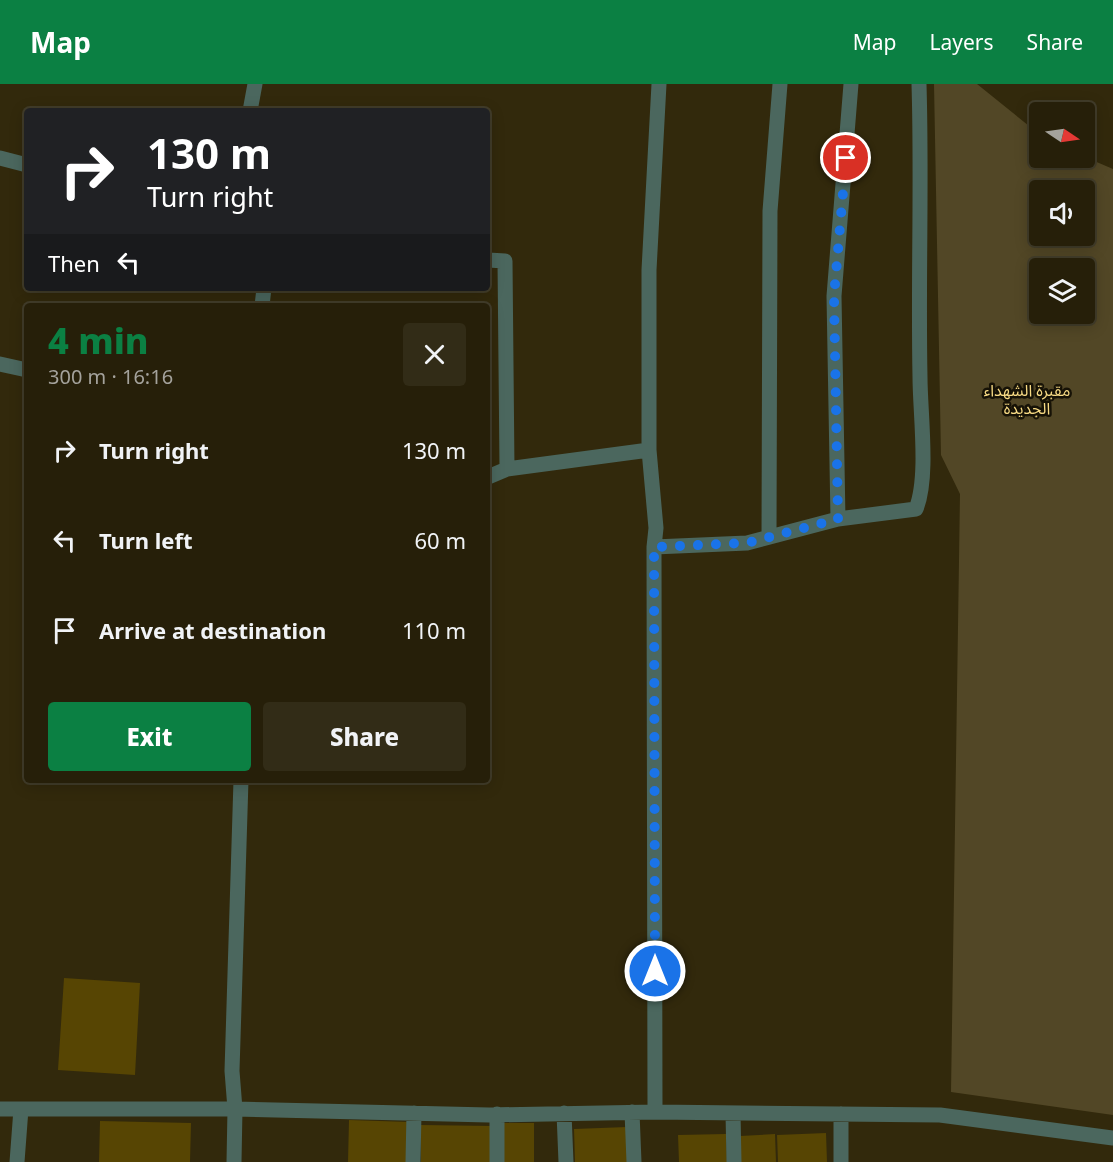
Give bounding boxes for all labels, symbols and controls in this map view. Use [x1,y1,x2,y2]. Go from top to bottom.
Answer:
text: Map [30,23,91,61]
text: Map [853,28,897,56]
text: Layers [930,28,994,56]
text: Share [1027,28,1083,56]
north arrow [1029,102,1095,168]
map controls [1029,102,1095,324]
text: 130 m [147,124,271,181]
icon: right [48,132,126,210]
pin [820,132,871,183]
icon: arrive [829,141,862,174]
text: Turn right [147,178,273,215]
button: sound [1029,180,1095,246]
icon: left [112,246,145,279]
text: Then [48,248,100,278]
button: layers [1029,258,1095,324]
text: 4 min [48,316,149,365]
button: close [403,323,466,386]
text: 300 m · 16:16 [48,363,173,390]
park label: مقبرة الشهداء الجديدة [984,379,1070,419]
icon: right [48,434,81,467]
text: Turn right [99,435,209,465]
text: 130 m [402,435,466,465]
icon: left [48,524,81,557]
text: Turn left [99,525,193,555]
text: 60 m [415,525,466,555]
icon: arrive [48,614,81,647]
text: Arrive at destination [99,615,326,645]
text: 110 m [402,615,466,645]
button: Exit [48,702,251,771]
button: Share [263,702,466,771]
position arrow [623,939,687,1003]

